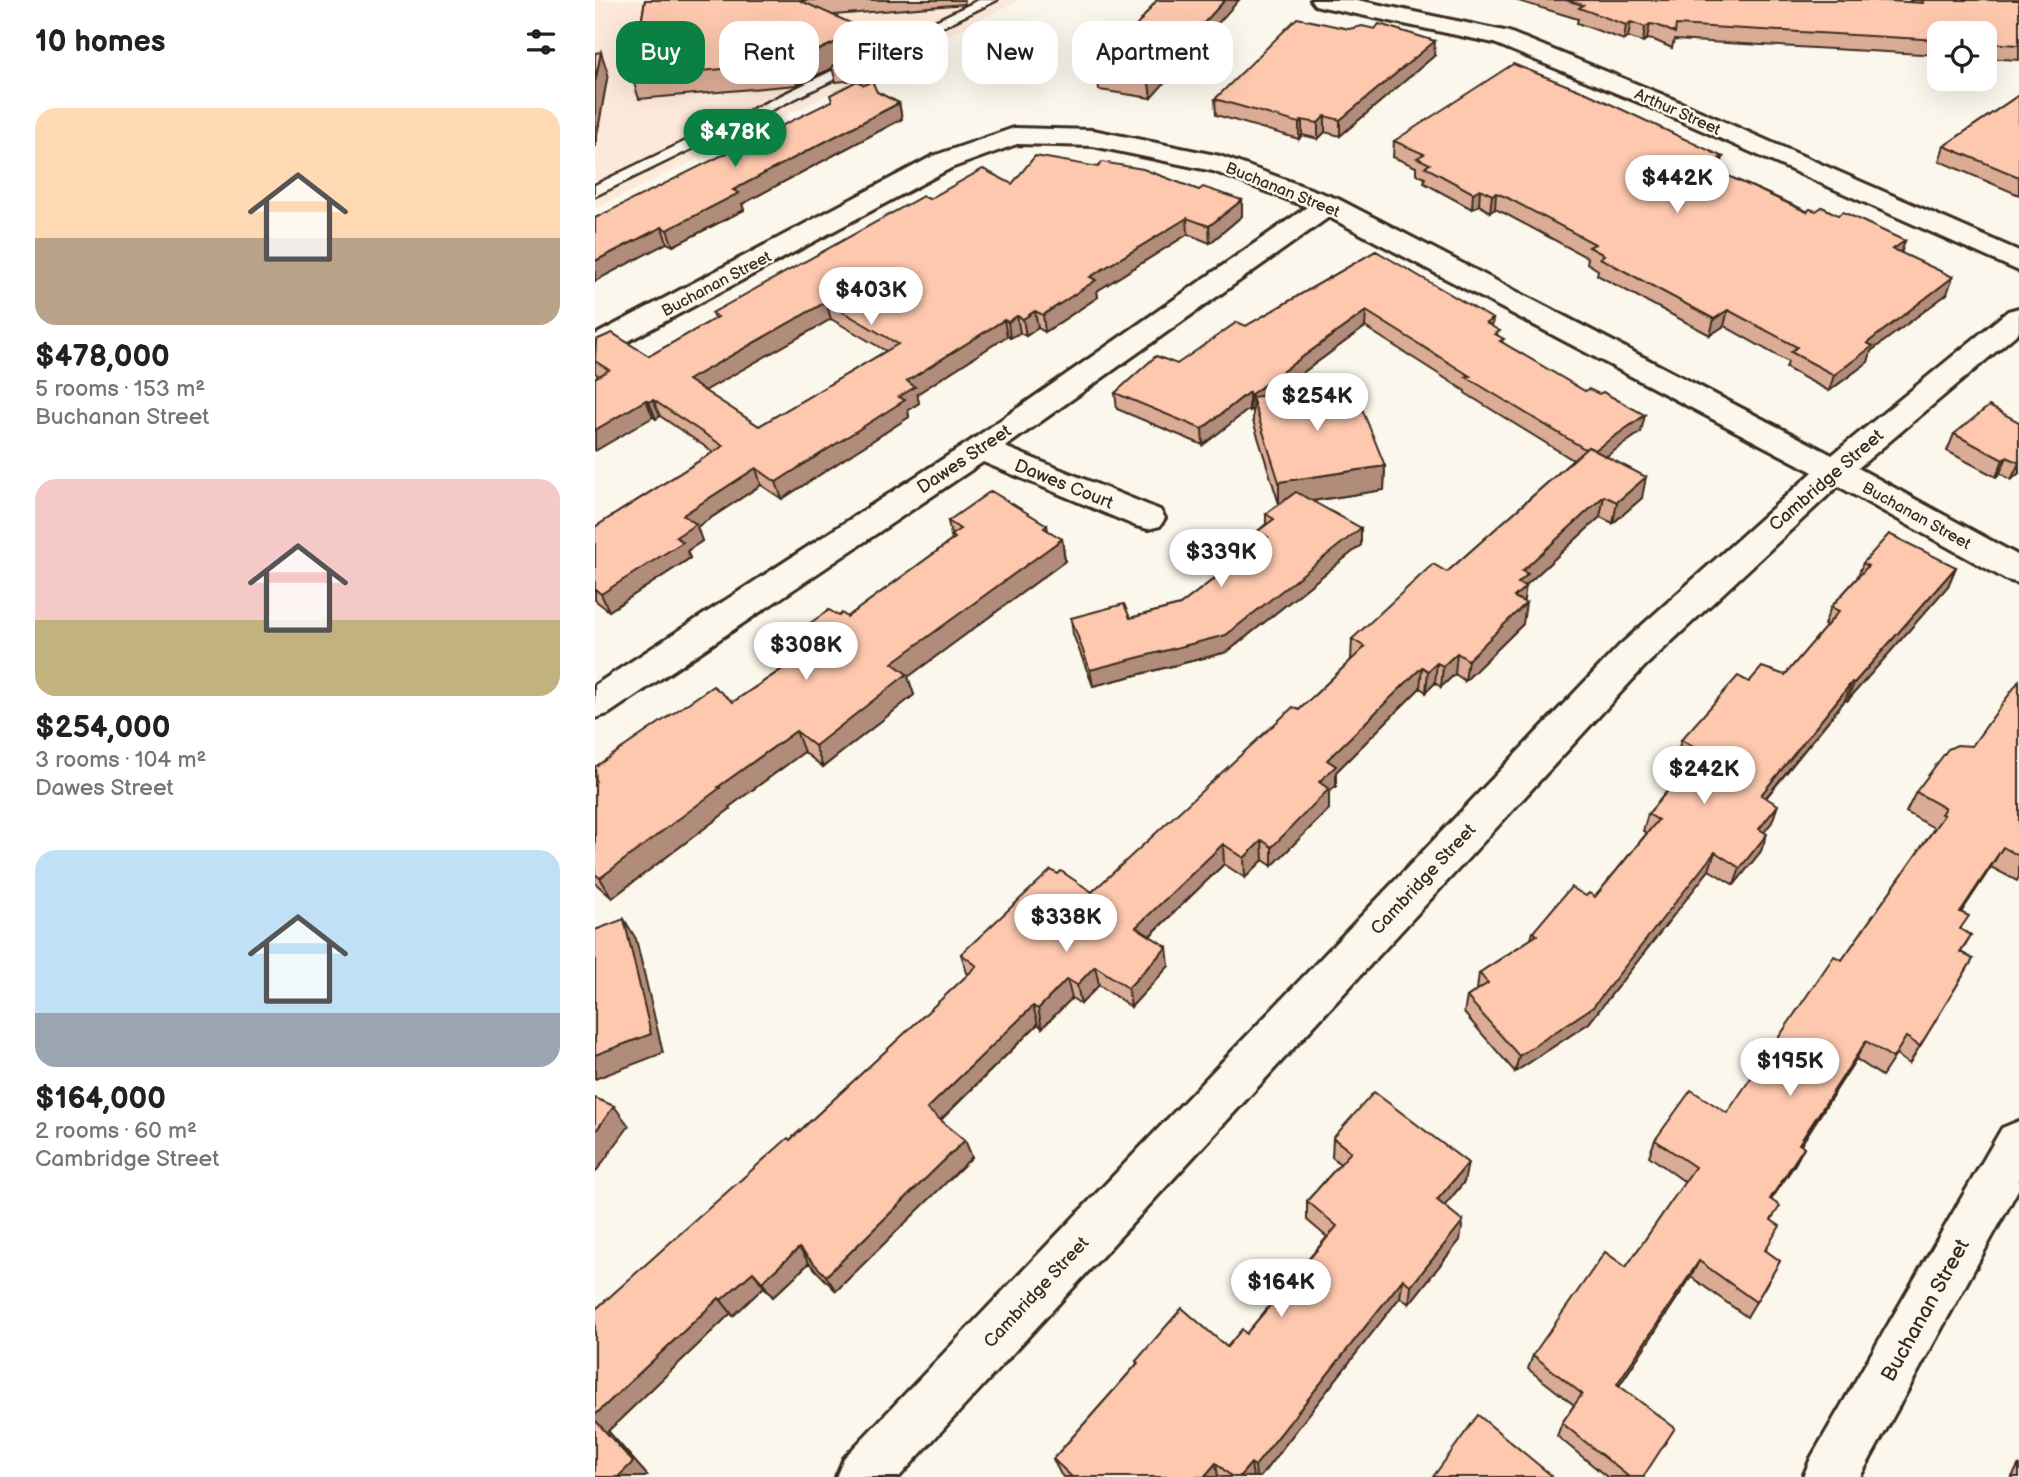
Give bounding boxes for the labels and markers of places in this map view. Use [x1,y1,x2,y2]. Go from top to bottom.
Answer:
pin: $478K [686,110,784,169]
pin: $442K [1628,156,1726,215]
pin: $403K [822,268,920,327]
pin: $254K [1268,374,1366,433]
pin: $339K [1172,530,1270,589]
pin: $308K [757,622,855,682]
pin: $242K [1655,746,1753,806]
pin: $338K [1017,894,1115,954]
pin: $195K [1741,1038,1839,1098]
pin: $164K [1232,1260,1330,1319]

